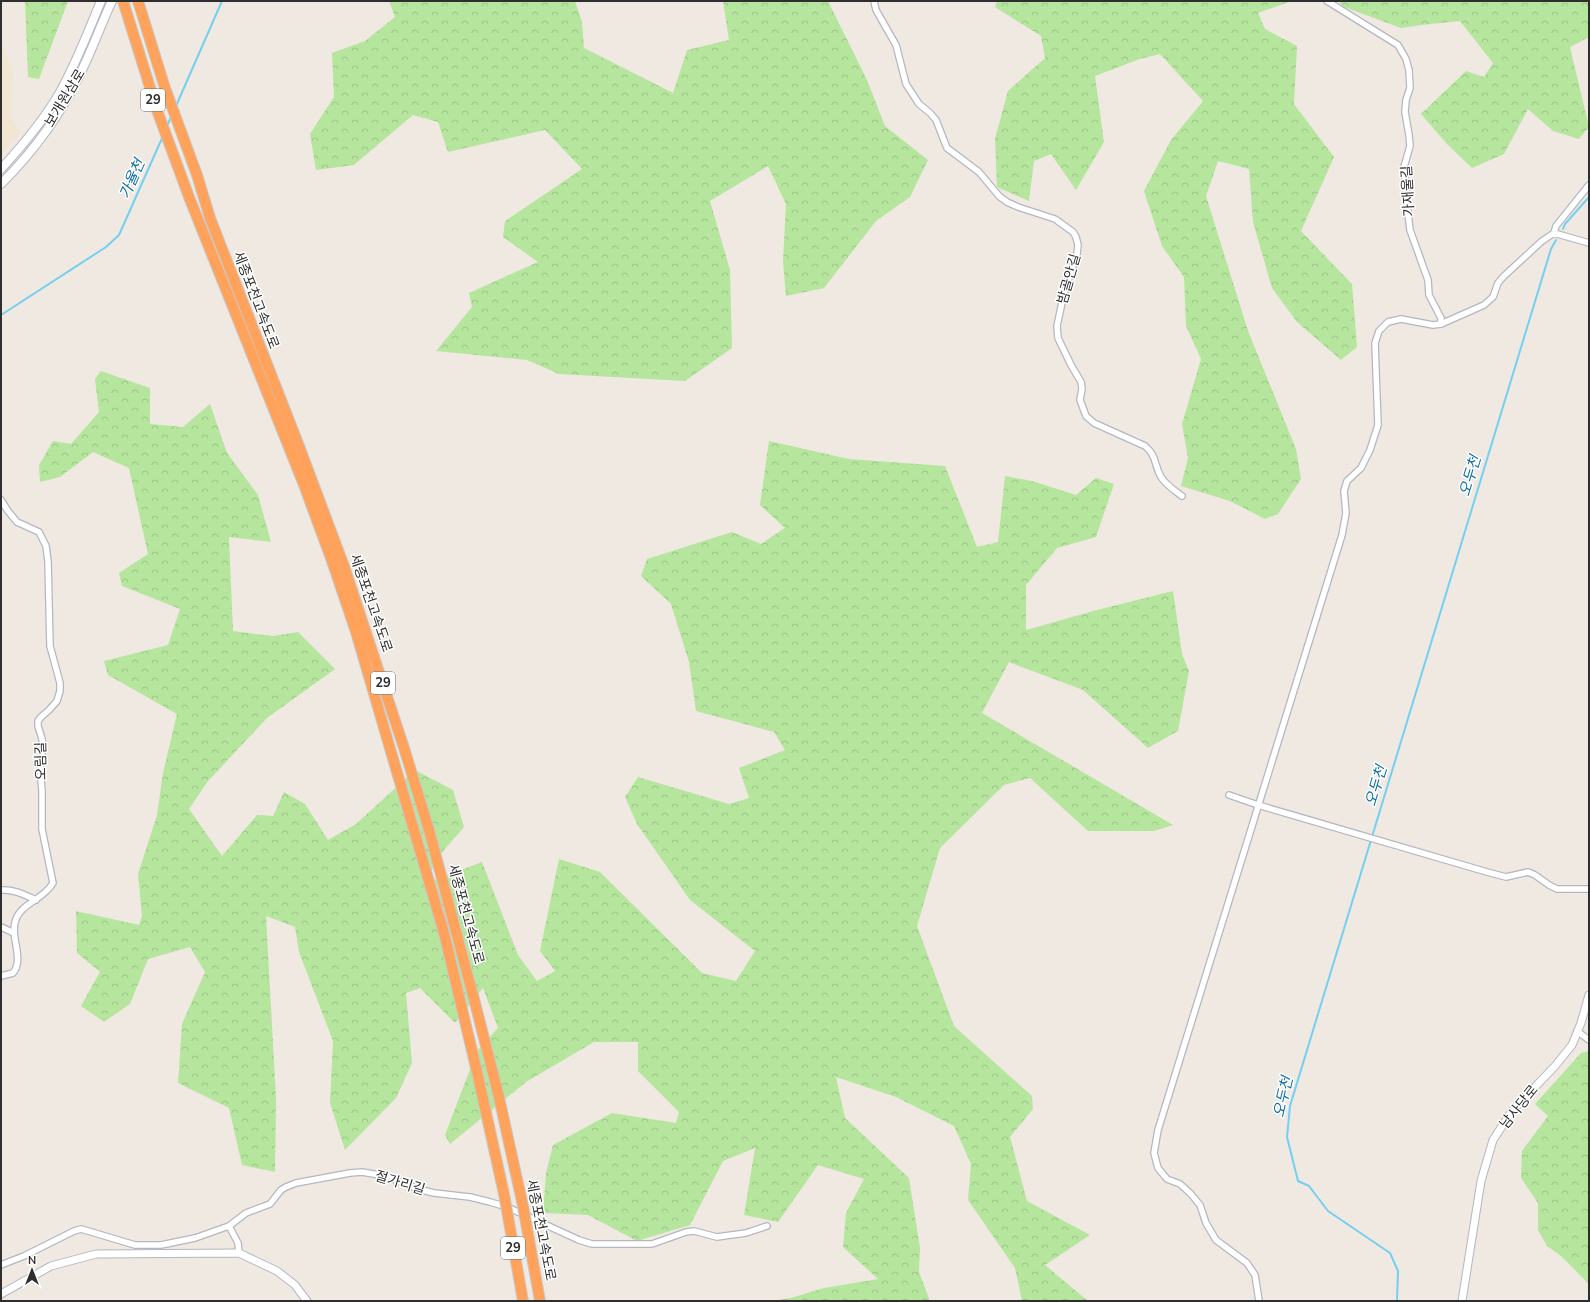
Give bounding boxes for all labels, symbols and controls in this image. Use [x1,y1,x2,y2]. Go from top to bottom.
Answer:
street label: 보개원삼로 [40,65,90,130]
road number: 29 [141,89,165,111]
water label: 가율천 [114,154,150,202]
street label: 가재울길 [1397,165,1419,217]
street label: 세종포천고속도로 [229,248,283,352]
street label: 밤골안길 [1053,252,1085,306]
water label: 오두천 [1454,451,1486,499]
street label: 세종포천고속도로 [345,551,397,655]
road number: 29 [371,672,395,694]
street label: 오림길 [31,742,51,780]
water label: 오두천 [1360,761,1392,809]
street label: 세종포천고속도로 [443,862,489,966]
water label: 오두천 [1269,1072,1298,1119]
street label: 남사당로 [1495,1081,1543,1133]
street label: 절가리길 [373,1166,427,1200]
street label: 세종포천고속도로 [522,1178,560,1283]
road number: 29 [501,1237,525,1259]
north arrow [12,1250,52,1290]
text: N [28,1253,36,1268]

